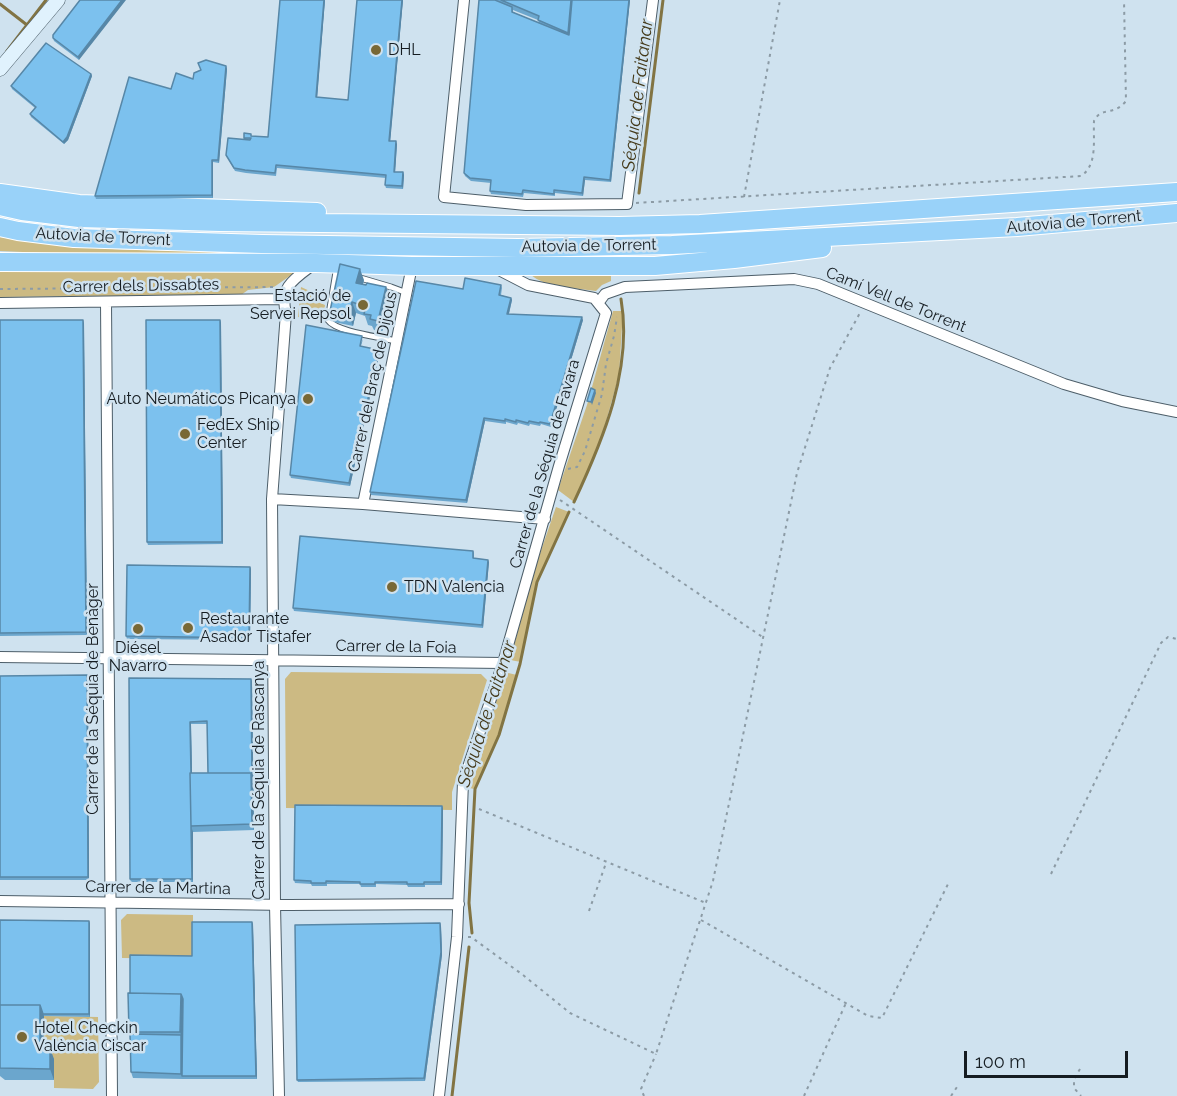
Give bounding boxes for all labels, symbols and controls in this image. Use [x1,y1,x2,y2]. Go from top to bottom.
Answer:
water label: Séquia de Faitanar [618,18,658,172]
place label: DHL [388,40,421,60]
marker: DHL [369,43,383,57]
street label: Autovia de Torrent [1006,207,1142,237]
street label: Autovia de Torrent [35,224,171,250]
street label: Autovia de Torrent [521,235,657,257]
street label: Camí Vell de Torrent [823,263,969,337]
street label: Carrer dels Dissabtes [63,275,219,297]
place label: Estació de Servei Repsol [250,286,351,324]
street label: Carrer del Braç de Dijous [344,290,402,474]
marker: Estació de Servei Repsol [356,298,370,312]
street label: Carrer de la Séquia de Favara [506,357,584,571]
place label: Auto Neumáticos Picanya [106,389,296,409]
marker: Auto Neumáticos Picanya [301,392,315,406]
place label: FedEx Ship Center [197,415,280,453]
marker: FedEx Ship Center [178,427,192,441]
place label: TDN Valencia [404,577,504,597]
marker: TDN Valencia [385,580,399,594]
street label: Carrer de la Séquia de Benàger [83,583,103,815]
place label: Restaurante Asador Tistafer [200,609,311,647]
marker: Restaurante Asador Tistafer [181,621,195,635]
marker: Diésel Navarro [131,622,145,636]
street label: Carrer de la Foia [335,636,457,658]
place label: Diésel Navarro [109,638,167,676]
water label: Séquia de Faitanar [453,638,521,790]
street label: Carrer de la Séquia de Rascanya [249,660,269,900]
street label: Carrer de la Martina [85,877,231,899]
place label: Hotel Checkin València Ciscar [34,1018,146,1056]
marker: Hotel Checkin València Ciscar [15,1030,29,1044]
scale bar [967,1039,1130,1077]
text: 100 m [975,1051,1026,1072]

